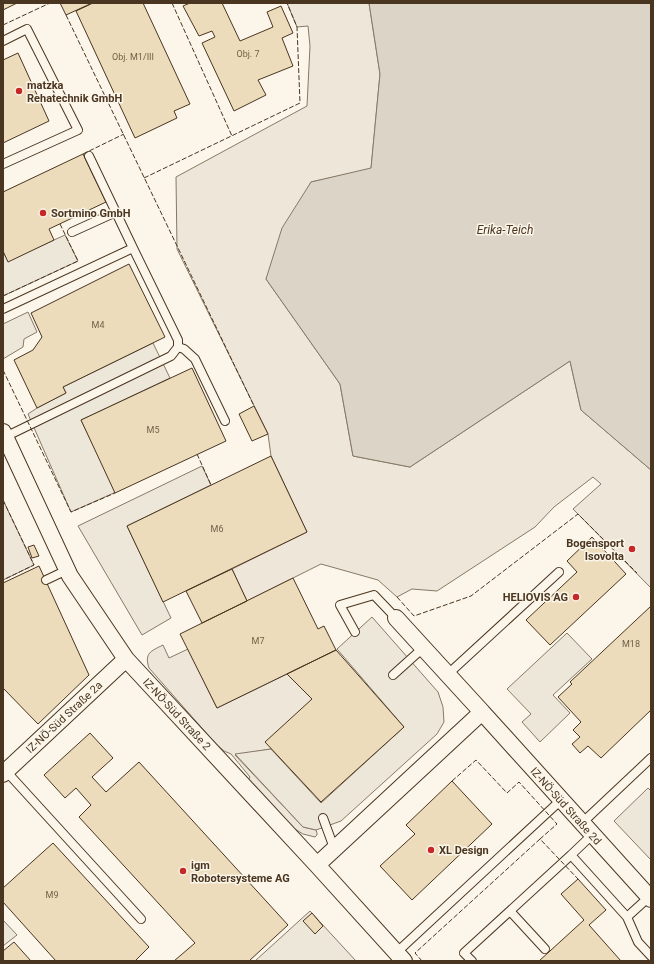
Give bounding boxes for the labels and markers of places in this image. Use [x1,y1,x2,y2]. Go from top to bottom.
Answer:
place label: matzka Rehatechnik GmbH [27,79,122,105]
marker: matzka Rehatechnik GmbH [14,86,24,96]
place label: Sortmino GmbH [51,207,131,220]
marker: Sortmino GmbH [38,208,48,218]
place label: Bogensport Isovolta [566,537,624,563]
marker: Bogensport Isovolta [627,544,637,554]
place label: HELIOVIS AG [503,591,568,604]
marker: HELIOVIS AG [571,592,581,602]
place label: XL Design [439,844,489,857]
marker: XL Design [426,845,436,855]
place label: igm Robotersysteme AG [191,859,290,885]
marker: igm Robotersysteme AG [178,866,188,876]

